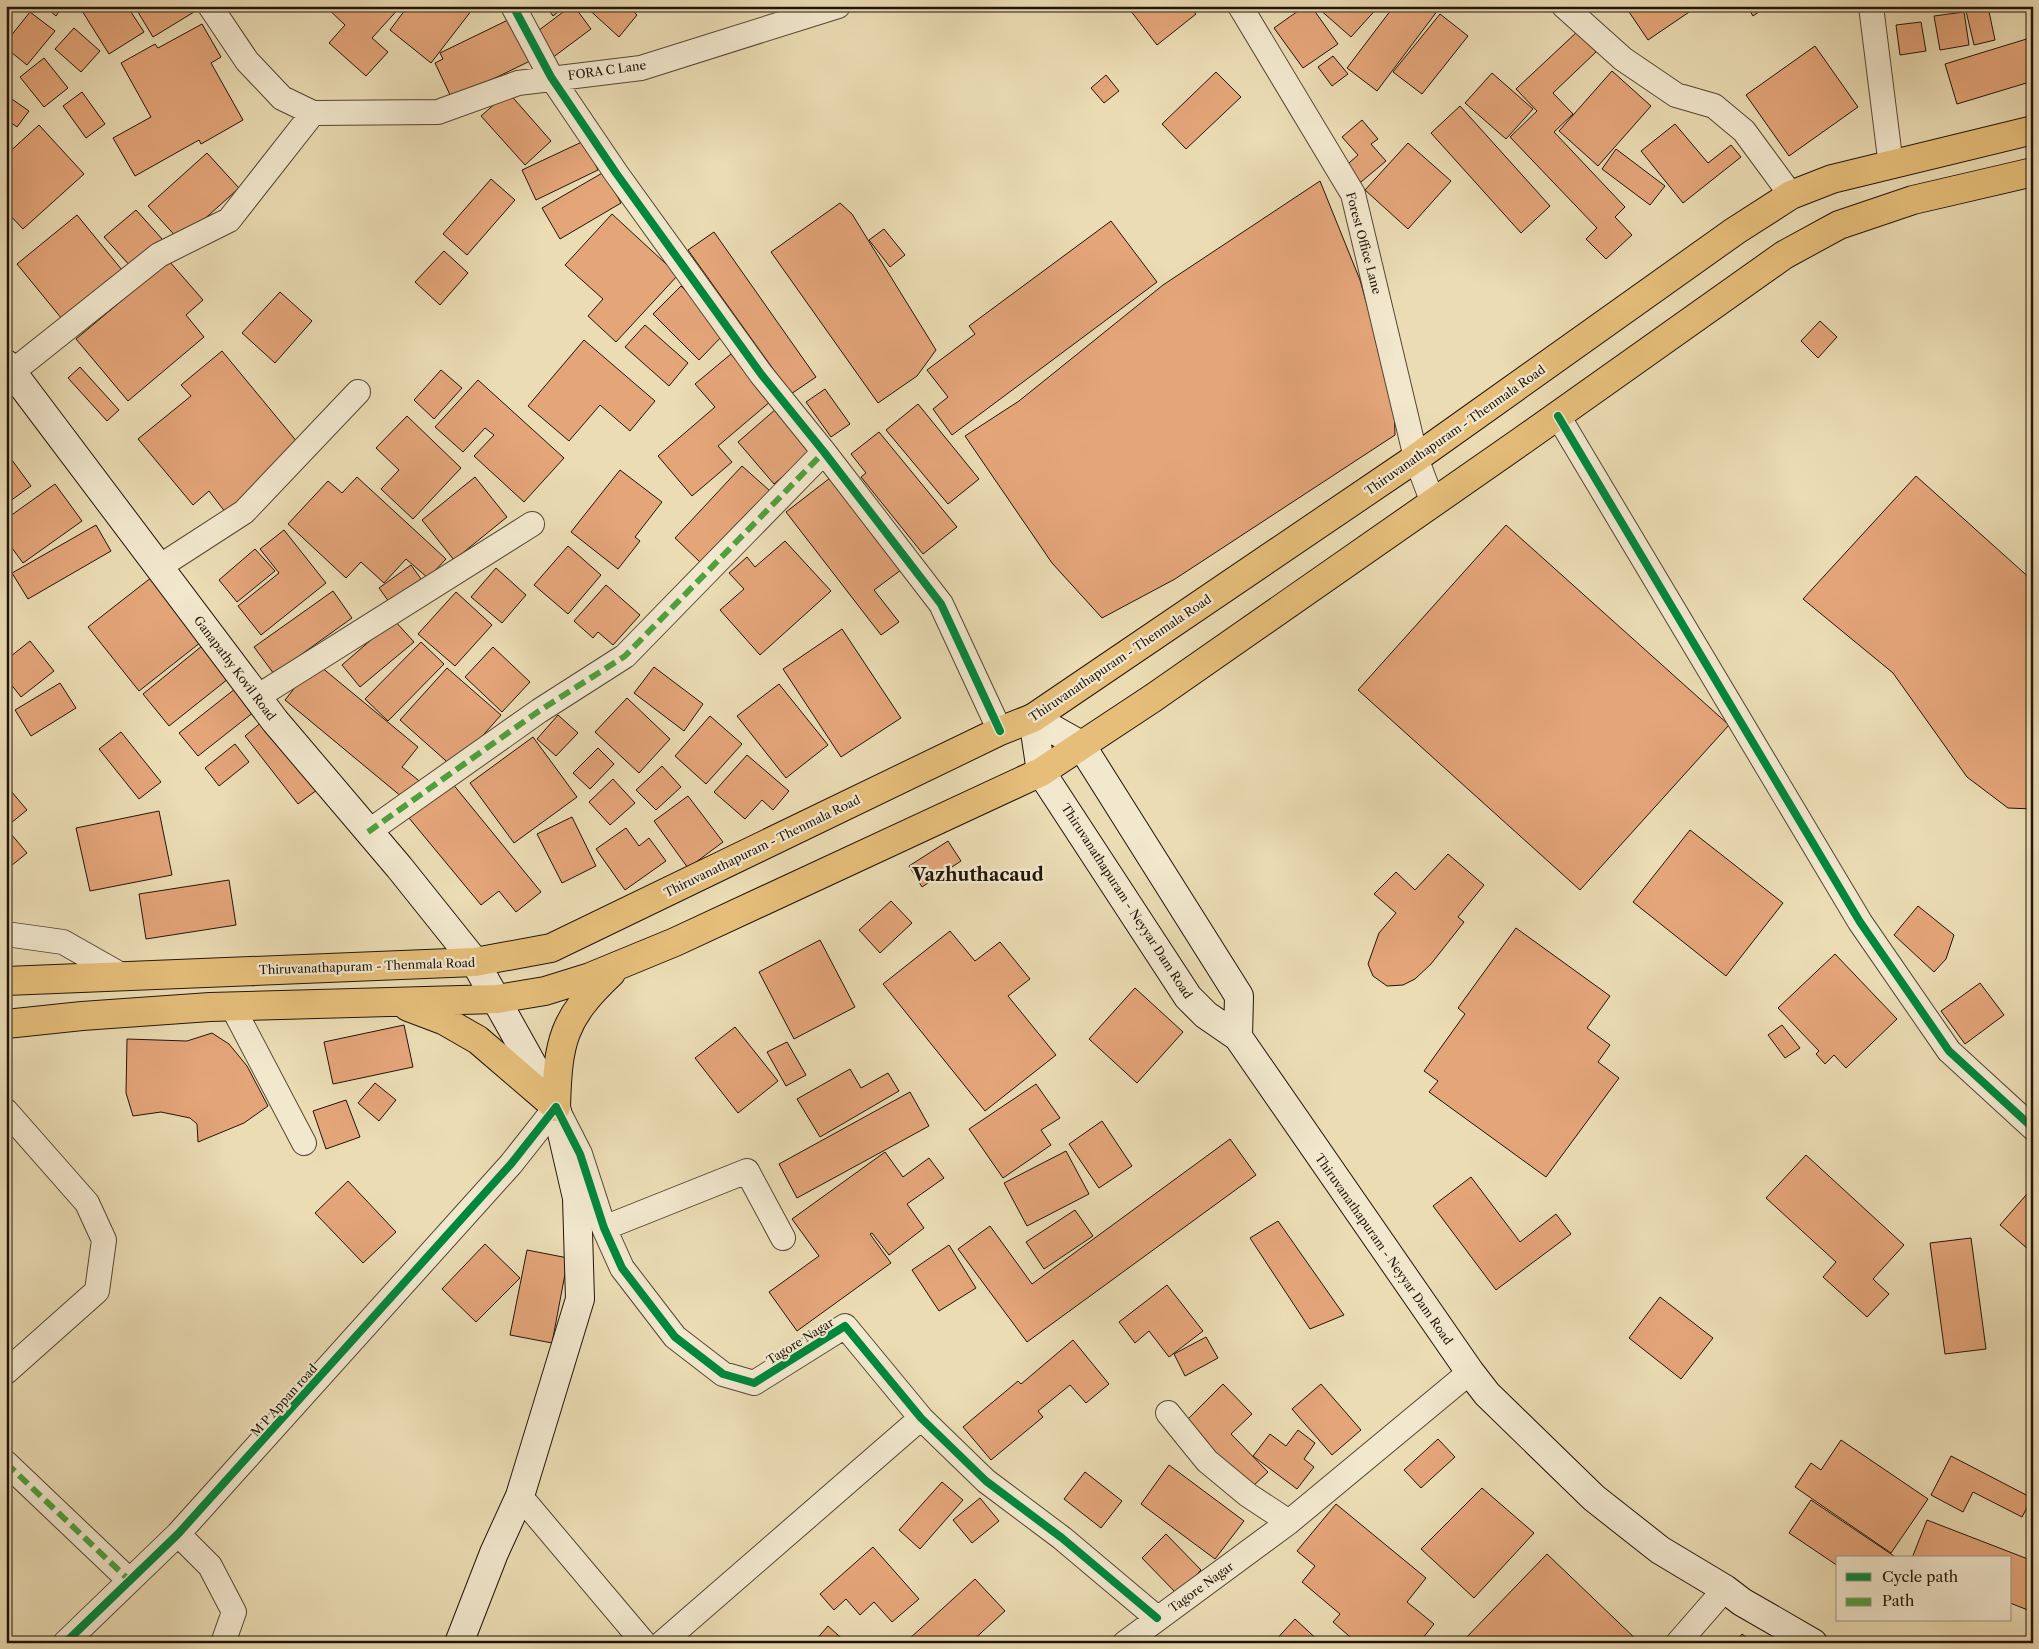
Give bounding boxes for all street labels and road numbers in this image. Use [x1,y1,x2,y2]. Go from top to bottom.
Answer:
street label: FORA C Lane [567,57,647,83]
street label: Forest Office Lane [1343,190,1385,296]
street label: Thiruvanathapuram - Thenmala Road [1362,361,1549,498]
street label: Thiruvanathapuram - Thenmala Road [1026,591,1215,725]
street label: Ganapathy Kovil Road [191,613,280,724]
street label: Thiruvanathapuram - Thenmala Road [661,791,863,900]
street label: Thiruvanathapuram - Neyyar Dam Road [1058,801,1196,1002]
street label: Thiruvanathapuram - Thenmala Road [258,955,476,977]
street label: Thiruvanathapuram - Neyyar Dam Road [1312,1151,1456,1348]
street label: Tagore Nagar [764,1314,836,1368]
street label: M P Appan road [248,1360,321,1439]
street label: Tagore Nagar [1166,1559,1236,1615]

